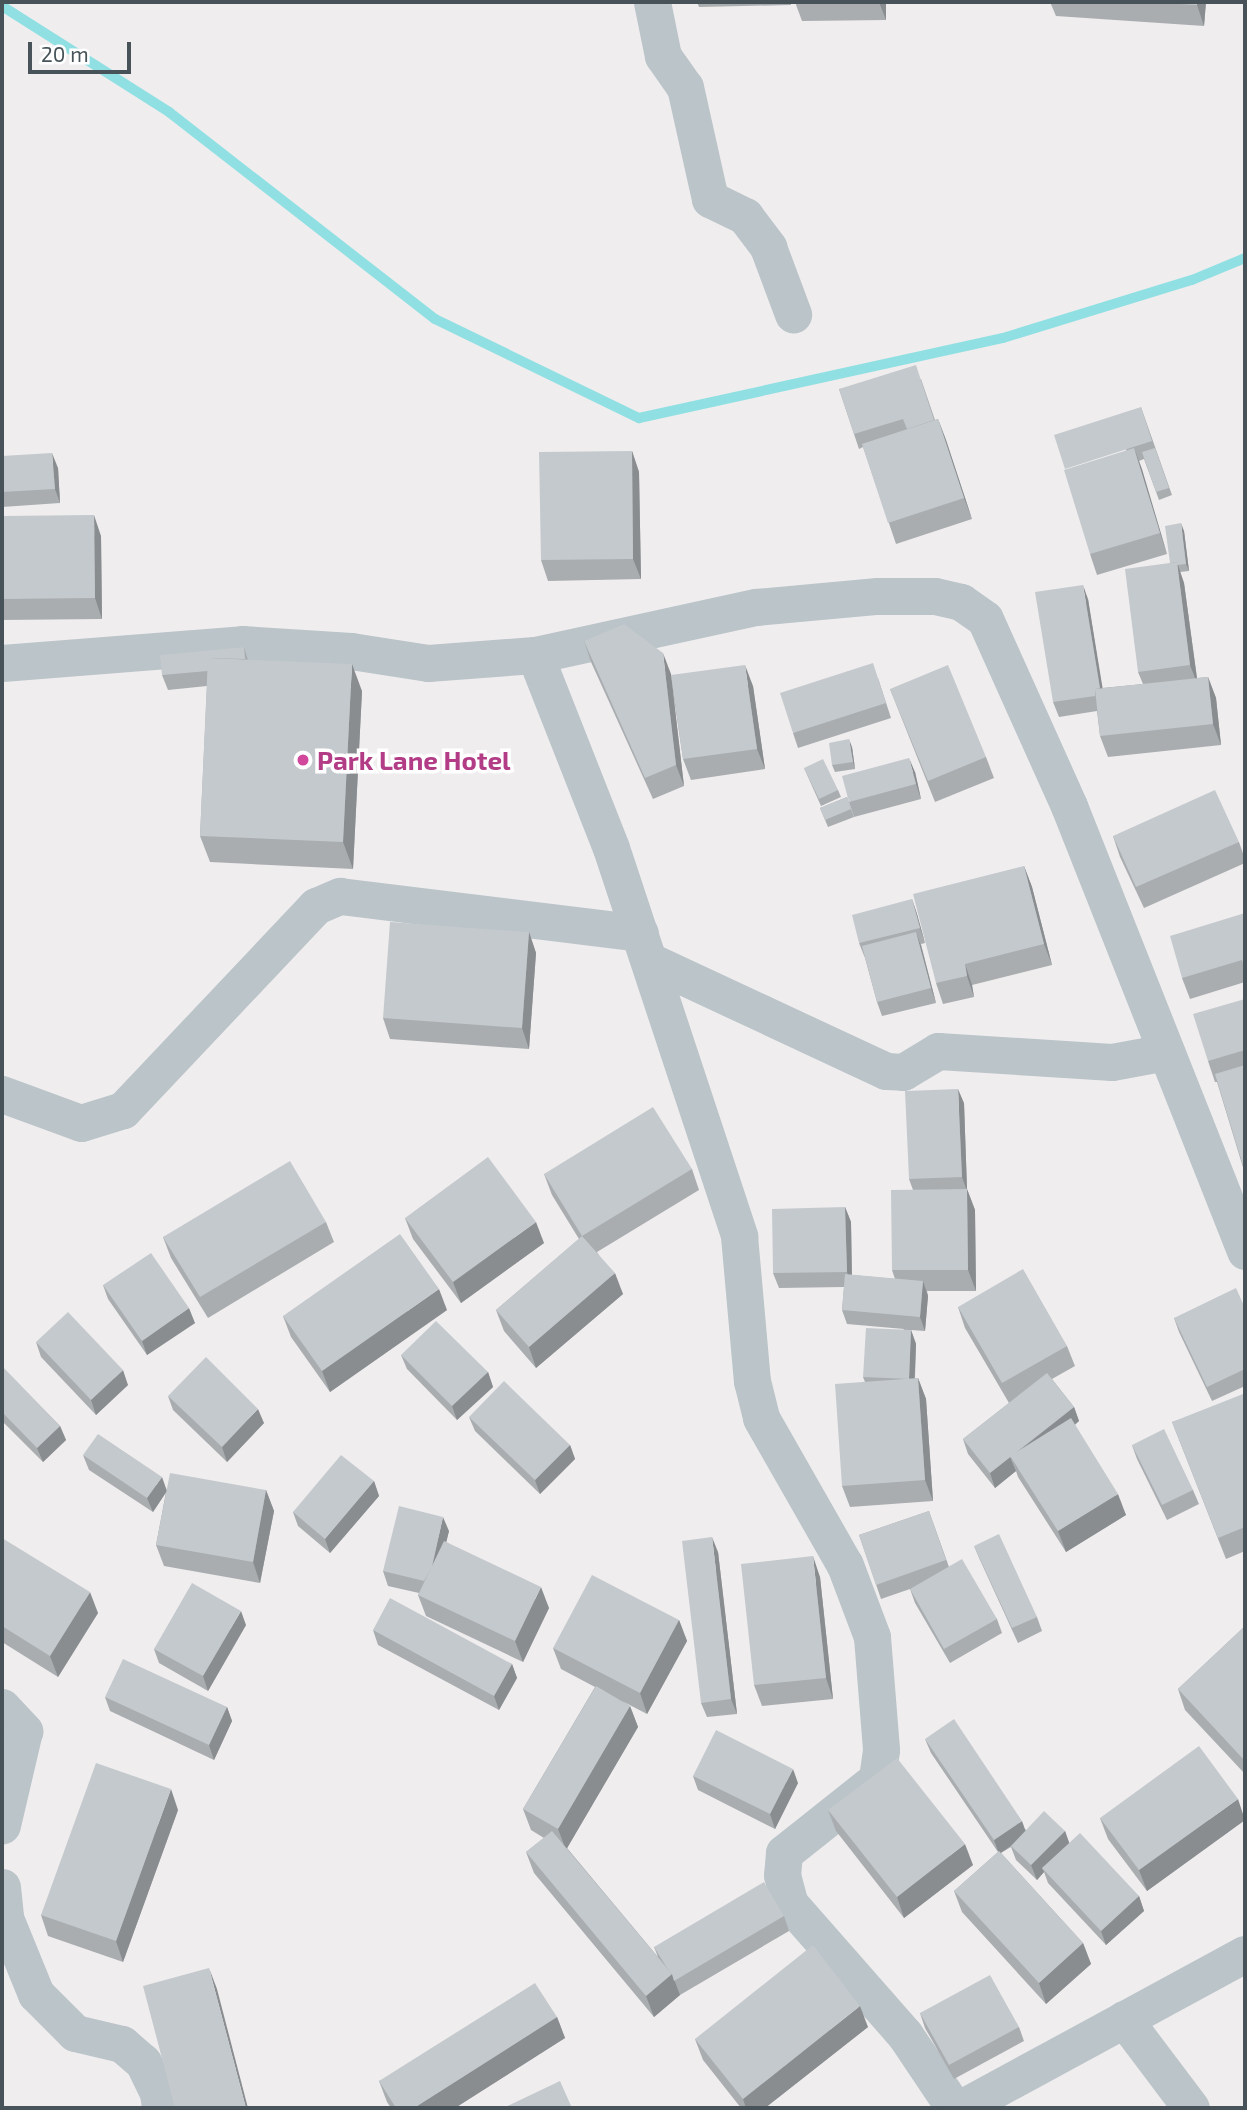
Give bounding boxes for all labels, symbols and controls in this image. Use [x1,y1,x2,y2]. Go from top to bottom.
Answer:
scale bar [32,28,135,72]
text: 20 m [41,41,89,66]
place label: Park Lane Hotel [317,744,511,776]
marker: Park Lane Hotel [295,752,311,768]

